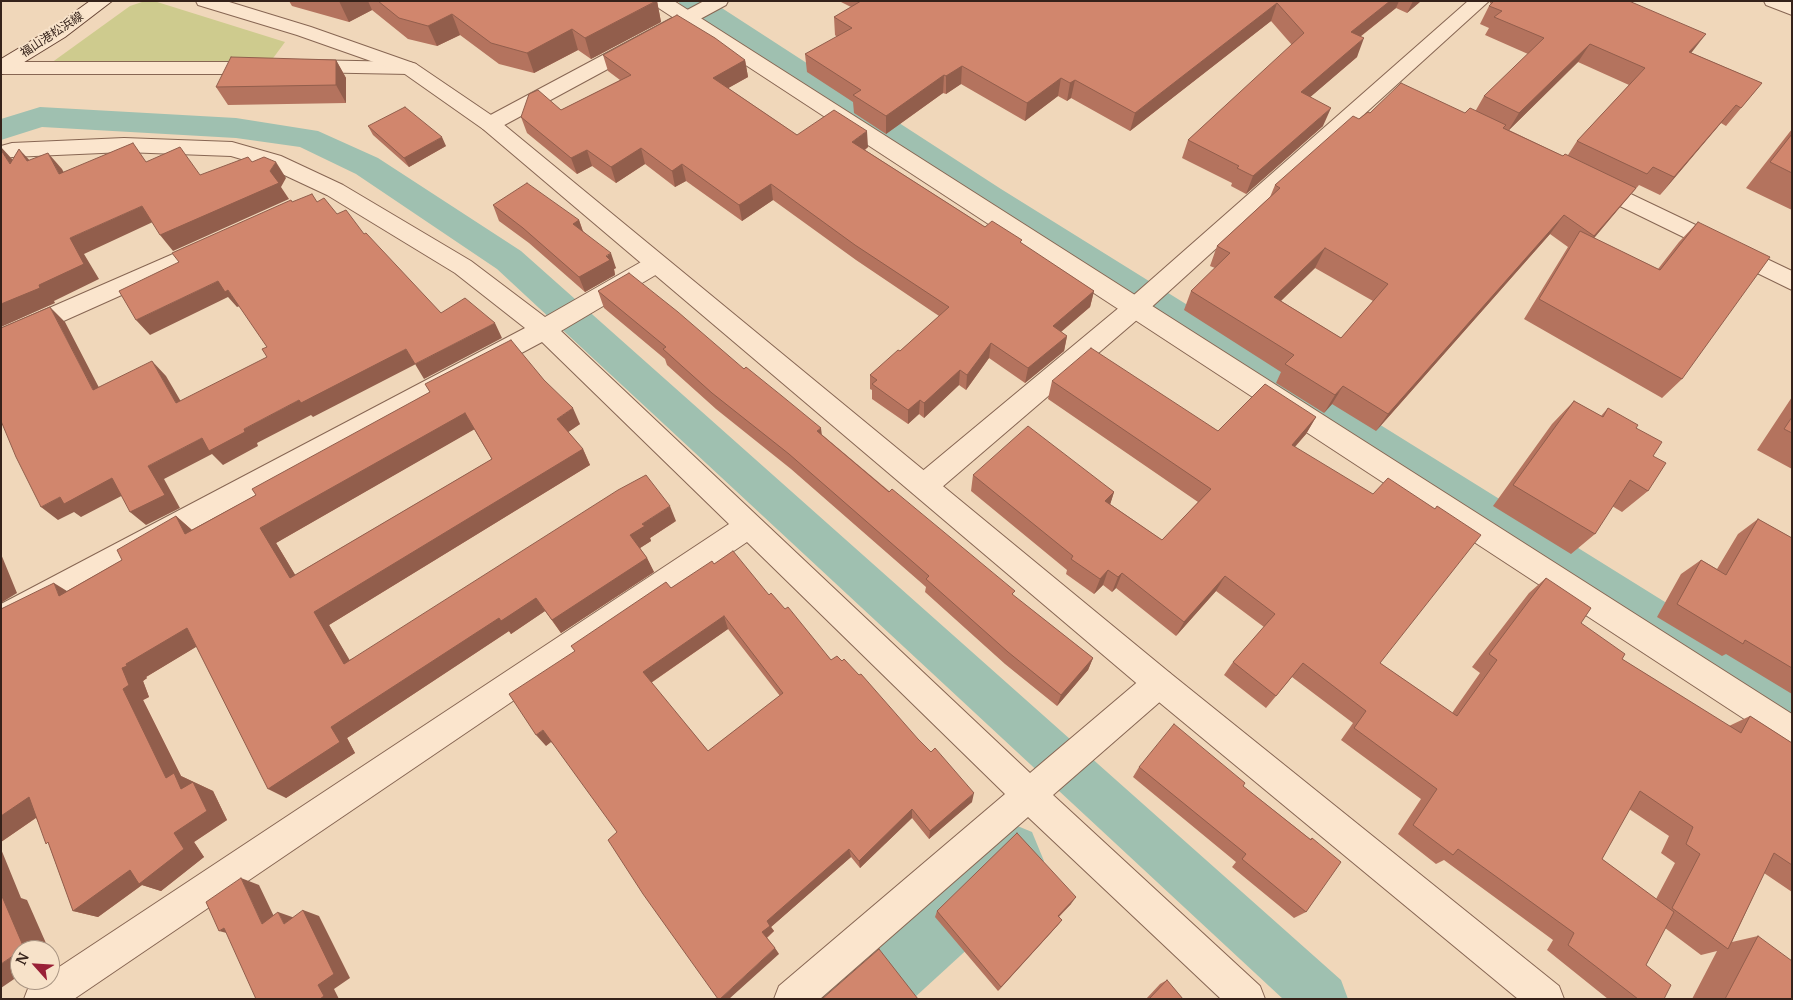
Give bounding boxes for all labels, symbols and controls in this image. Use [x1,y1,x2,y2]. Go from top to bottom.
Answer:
street label: 福山港松浜線 [18,9,86,61]
north arrow [10,940,60,990]
text: N [12,950,33,968]

